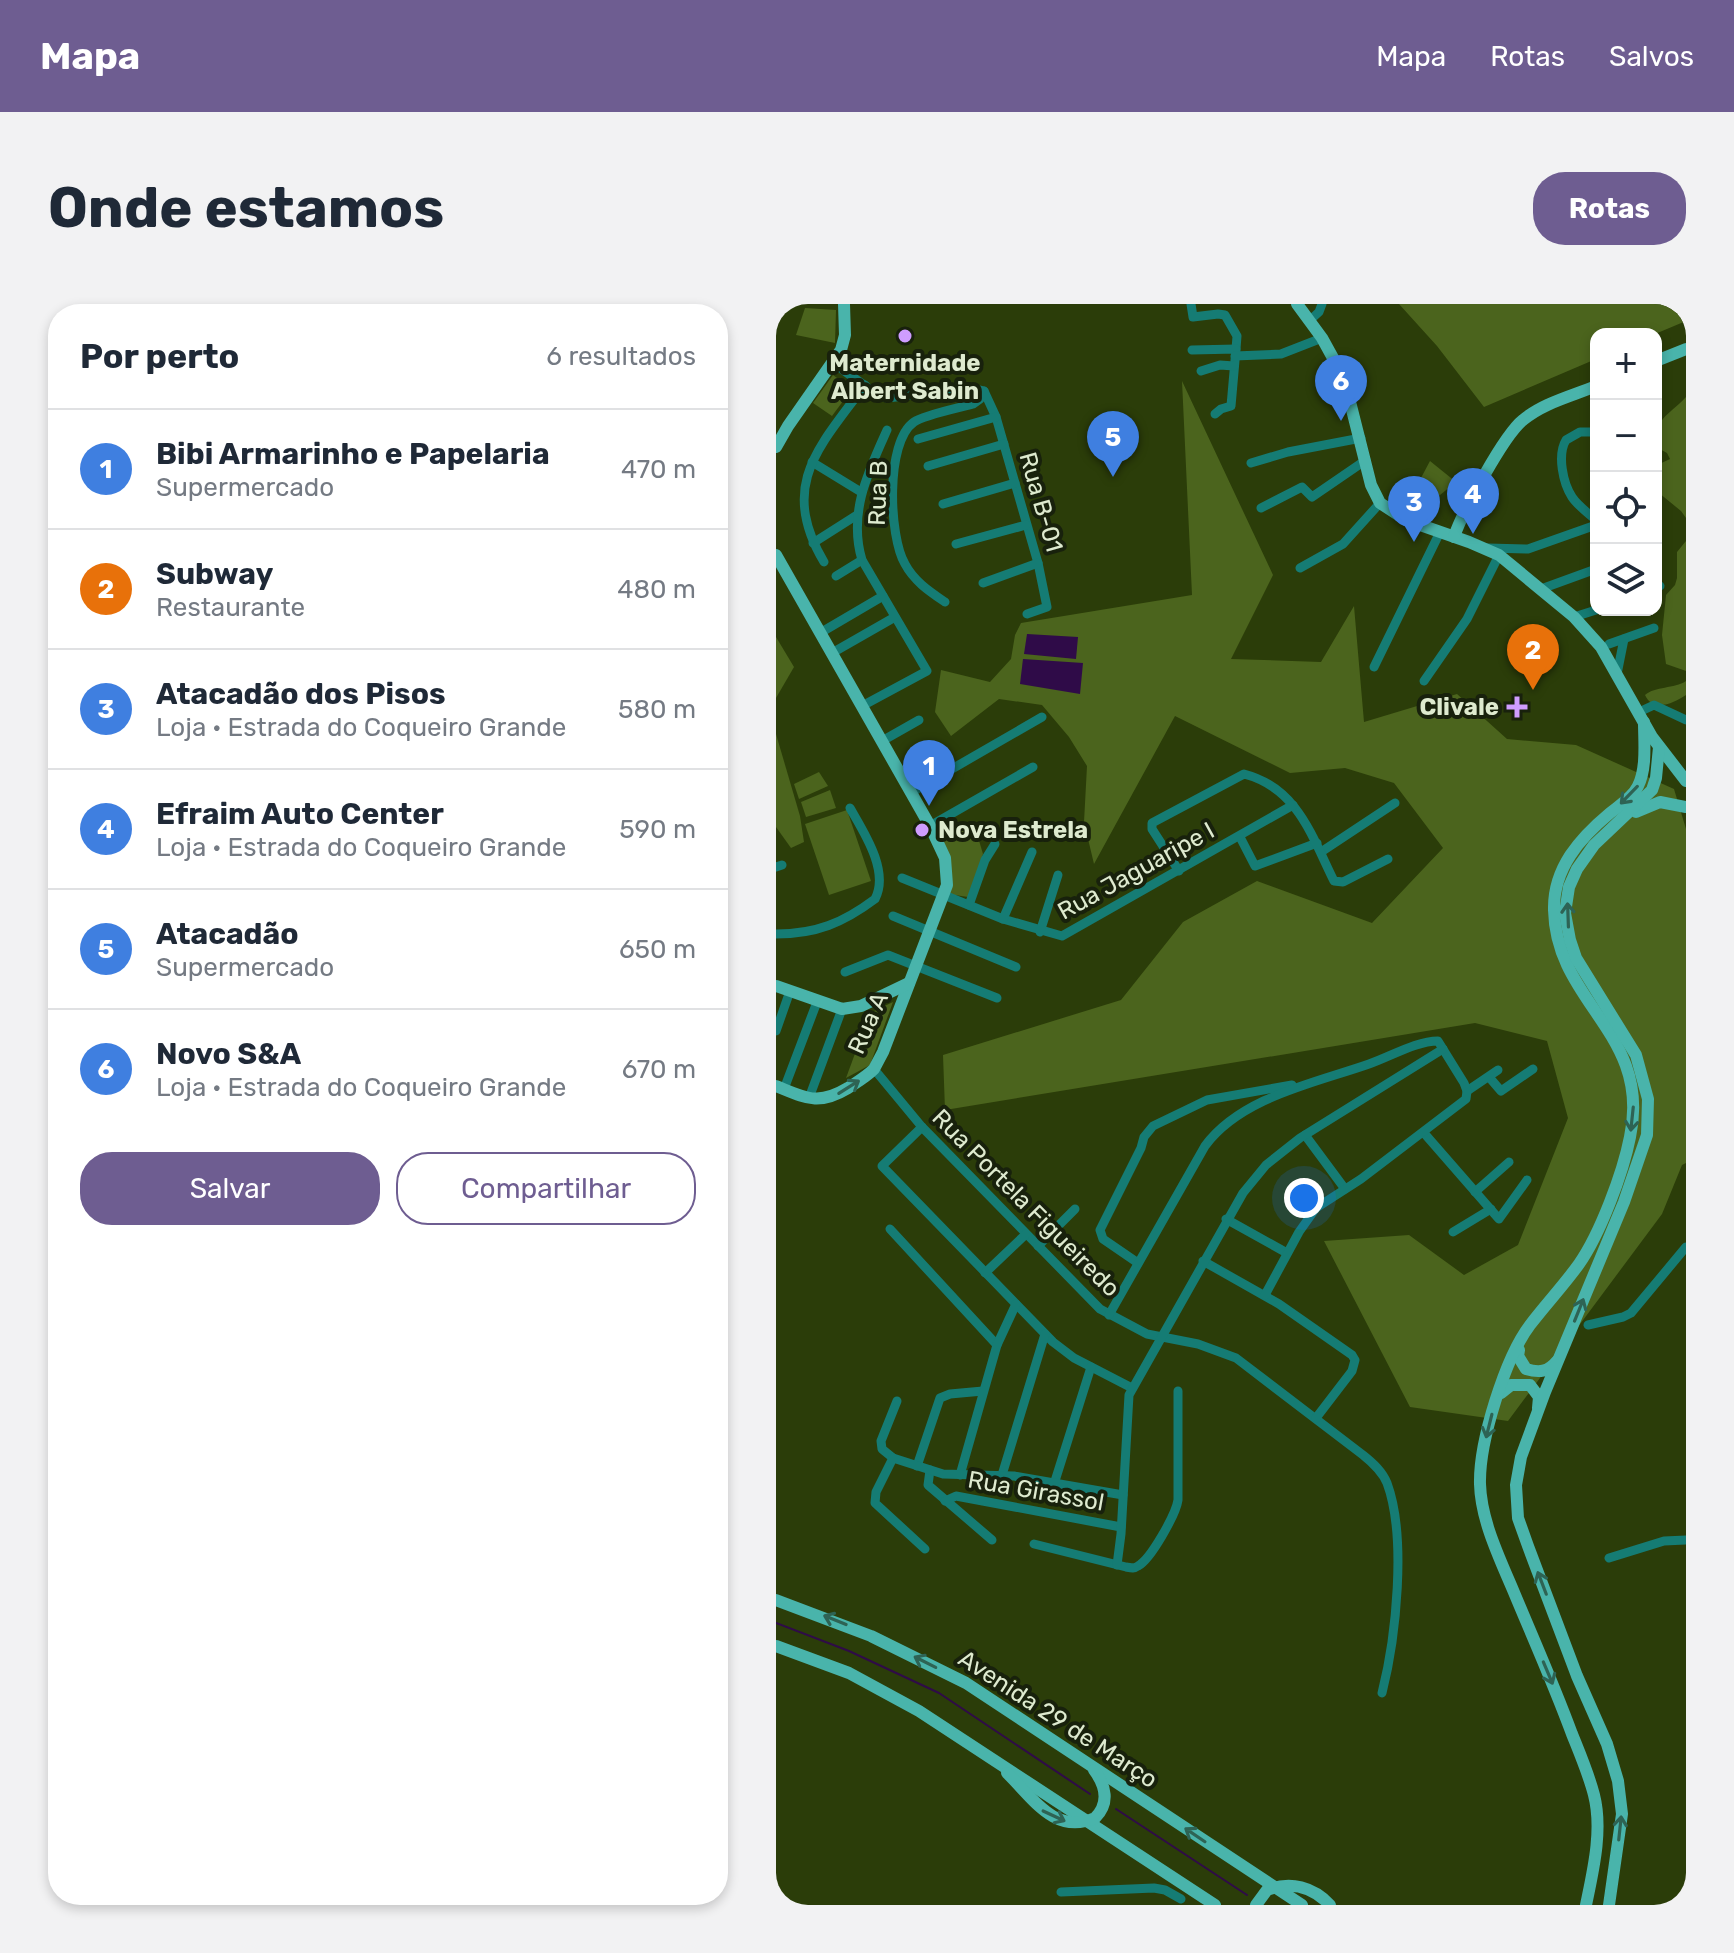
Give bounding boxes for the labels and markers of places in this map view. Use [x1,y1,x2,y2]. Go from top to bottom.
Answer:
marker: Maternidade Albert Sabin [896,327,914,345]
place label: Maternidade Albert Sabin [829,349,981,405]
pin: 6 [1315,355,1367,421]
pin: 5 [1087,411,1139,477]
pin: 4 [1447,468,1499,534]
pin: 3 [1388,476,1440,542]
pin: 2 [1507,624,1559,690]
place label: Clivale [1419,693,1499,721]
marker: Clivale [1506,696,1528,718]
pin: 1 [903,740,955,806]
place label: Nova Estrela [938,816,1088,844]
marker: Nova Estrela [913,821,931,839]

